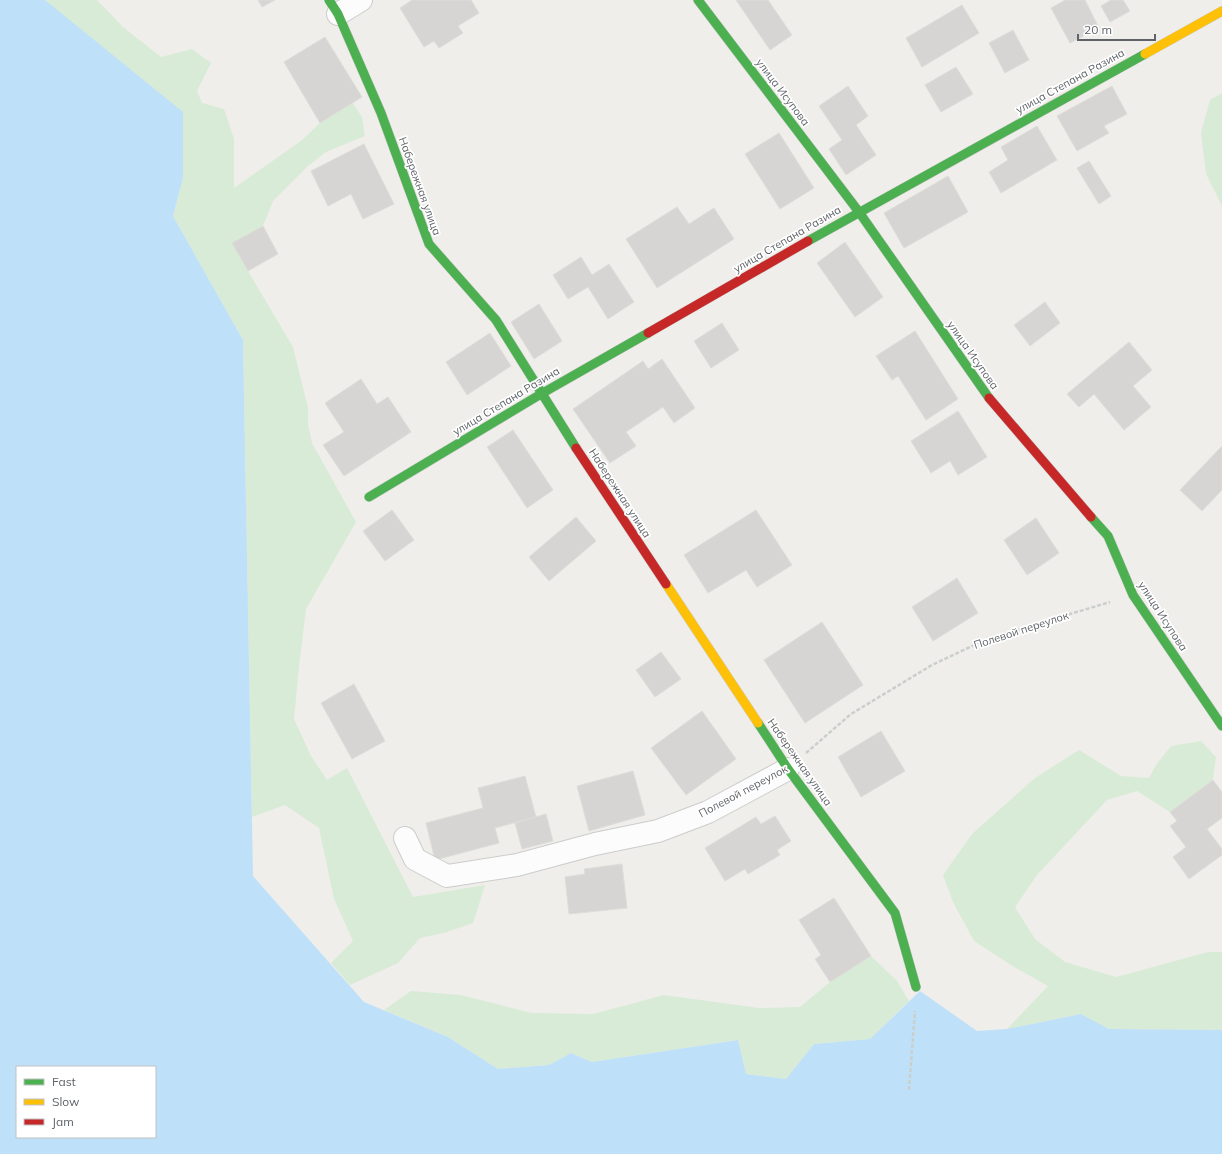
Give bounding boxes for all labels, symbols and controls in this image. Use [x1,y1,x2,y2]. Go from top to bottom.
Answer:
scale bar [1078,16,1155,42]
text: 20 m [1084,22,1112,37]
street label: улица Степана Разина [1013,45,1127,117]
street label: улица Исупова [753,56,813,128]
street label: Набережная улица [396,135,444,237]
street label: улица Степана Разина [731,202,843,276]
street label: улица Исупова [944,318,1002,392]
street label: улица Степана Разина [450,364,562,438]
street label: Набережная улица [586,446,654,540]
street label: улица Исупова [1135,578,1191,654]
street label: Полевой переулок [972,608,1070,652]
street label: Набережная улица [765,716,835,808]
street label: Полевой переулок [696,762,790,820]
legend [16,1066,156,1138]
text: Fast [52,1074,76,1089]
text: Slow [52,1094,80,1109]
text: Jam [52,1114,74,1129]

